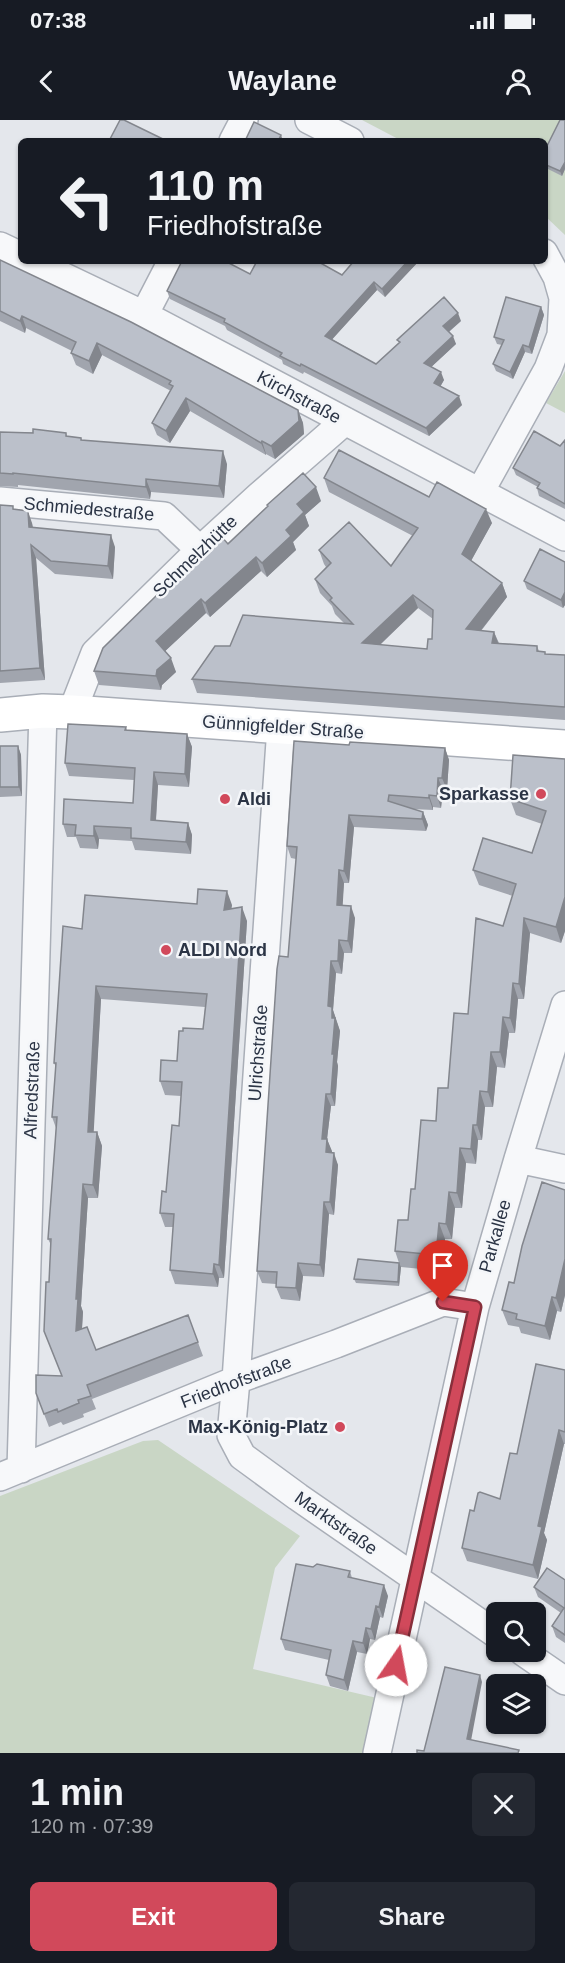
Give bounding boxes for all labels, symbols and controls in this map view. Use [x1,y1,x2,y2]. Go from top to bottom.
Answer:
text: 07:38 [30,8,86,33]
icon: back [30,65,63,98]
icon: person [502,65,535,98]
text: Waylane [228,66,337,96]
icon: left [48,162,126,240]
text: 110 m [147,162,264,209]
text: Friedhofstraße [147,211,323,241]
street label: Kirchstraße [254,367,344,427]
street label: Schmiedestraße [23,493,155,525]
street label: Schmelzhütte [149,511,241,601]
street label: Günnigfelder Straße [201,711,365,743]
place label: Sparkasse [439,784,529,804]
marker: Sparkasse [534,787,548,801]
place label: Aldi [237,789,271,809]
marker: Aldi [218,792,232,806]
place label: ALDI Nord [178,940,267,960]
marker: ALDI Nord [159,943,173,957]
street label: Ulrichstraße [245,1004,271,1102]
street label: Alfredstraße [20,1041,44,1139]
street label: Parkallee [475,1197,515,1275]
pin [417,1240,468,1302]
icon: arrive [426,1249,459,1282]
street label: Friedhofstraße [178,1352,294,1412]
place label: Max-König-Platz [188,1417,328,1437]
marker: Max-König-Platz [333,1420,347,1434]
street label: Marktstraße [291,1487,381,1559]
map controls [486,1602,546,1734]
button: search [486,1602,546,1662]
position arrow [364,1633,428,1697]
button: layers [486,1674,546,1734]
text: 1 min [30,1772,124,1813]
button: close [472,1773,535,1836]
text: 120 m · 07:39 [30,1815,153,1837]
button: Exit [30,1882,277,1951]
button: Share [289,1882,535,1951]

